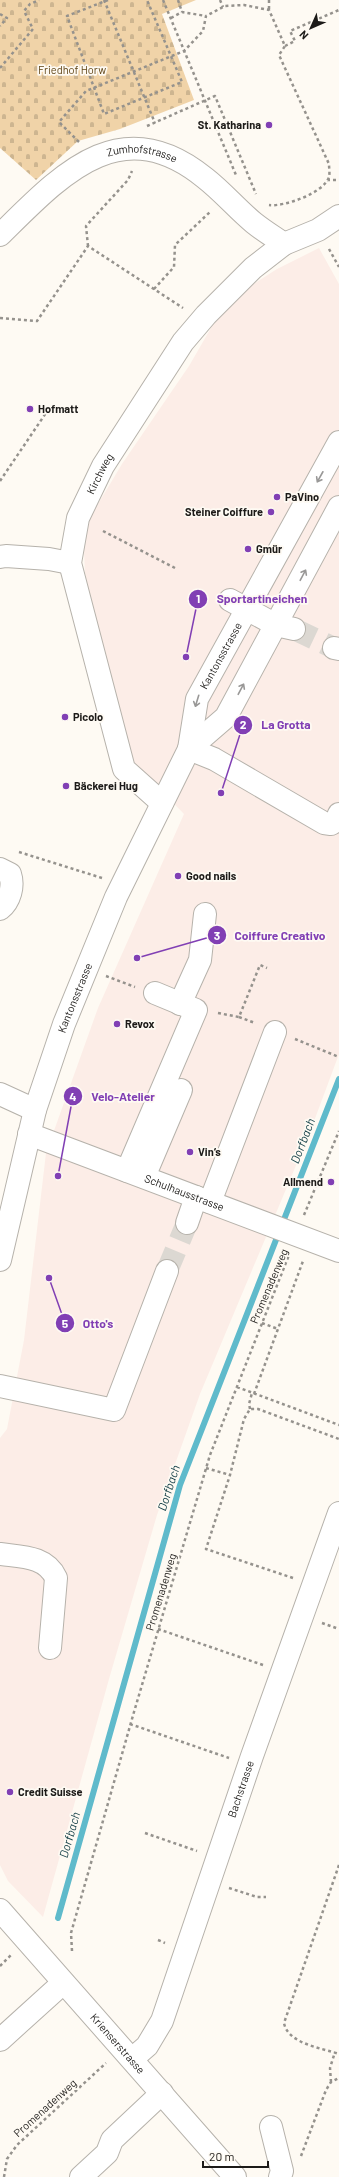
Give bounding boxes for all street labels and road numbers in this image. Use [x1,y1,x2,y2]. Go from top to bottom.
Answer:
street label: Zumhofstrasse [105,141,180,165]
street label: Kirchweg [83,450,116,496]
street label: Kantonsstrasse [197,620,244,691]
street label: Kantonsstrasse [54,961,94,1034]
street label: Schulhausstrasse [143,1171,226,1213]
street label: Promenadenweg [247,1246,290,1325]
street label: Promenadenweg [143,1552,178,1632]
street label: Bachstrasse [225,1759,256,1819]
street label: Krienserstrasse [88,2011,148,2076]
street label: Promenadenweg [11,2076,79,2139]

